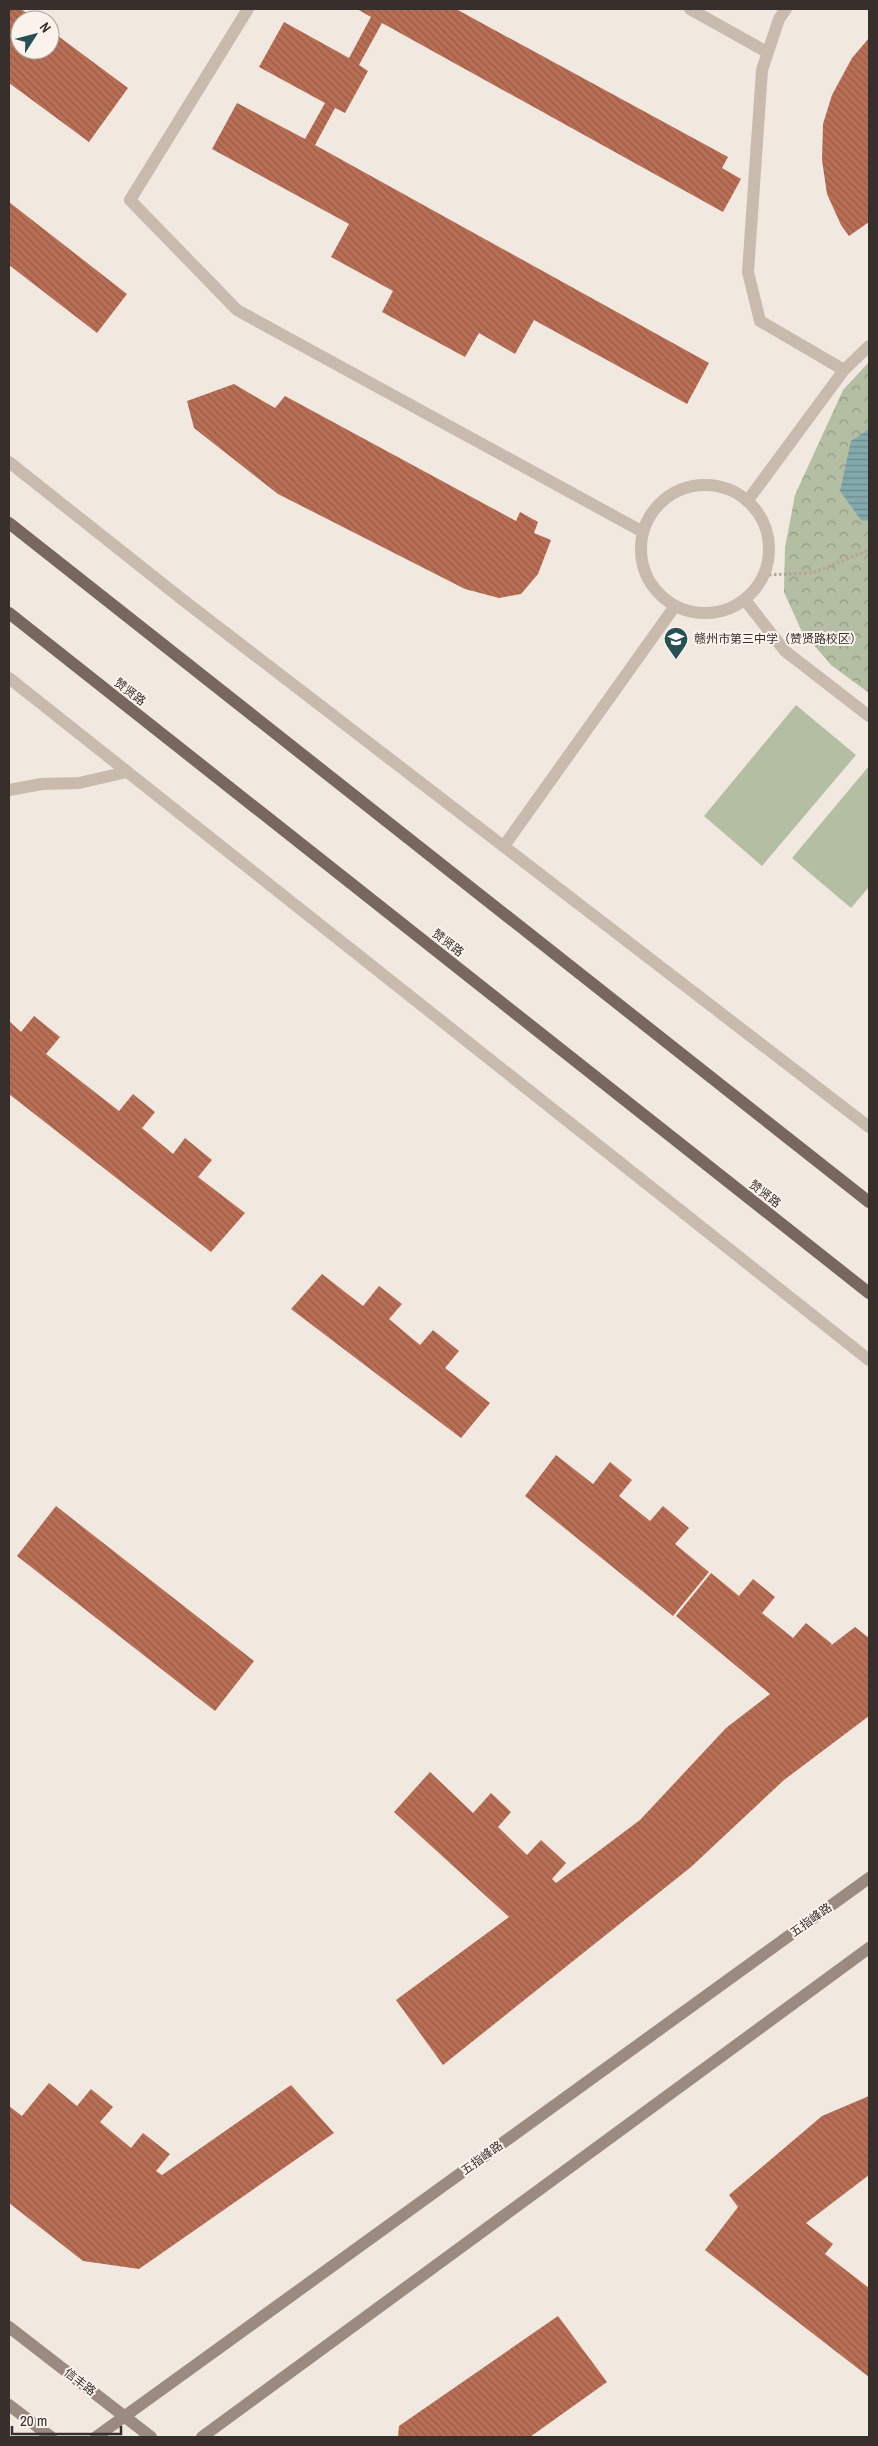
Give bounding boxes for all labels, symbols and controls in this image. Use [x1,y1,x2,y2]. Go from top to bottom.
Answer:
north arrow [10,10,60,60]
text: N [36,19,55,36]
school or university icon: 赣州市第三中学（赞贤路校区） [663,626,689,660]
place label: 赣州市第三中学（赞贤路校区） [694,631,862,647]
street label: 赞贤路 [111,675,149,709]
street label: 赞贤路 [429,926,467,960]
street label: 赞贤路 [746,1177,784,1211]
street label: 五指峰路 [787,1899,835,1941]
street label: 五指峰路 [458,2137,506,2179]
street label: 信丰路 [61,2365,99,2399]
scale bar [12,2404,121,2436]
text: 20 m [20,2410,47,2431]

